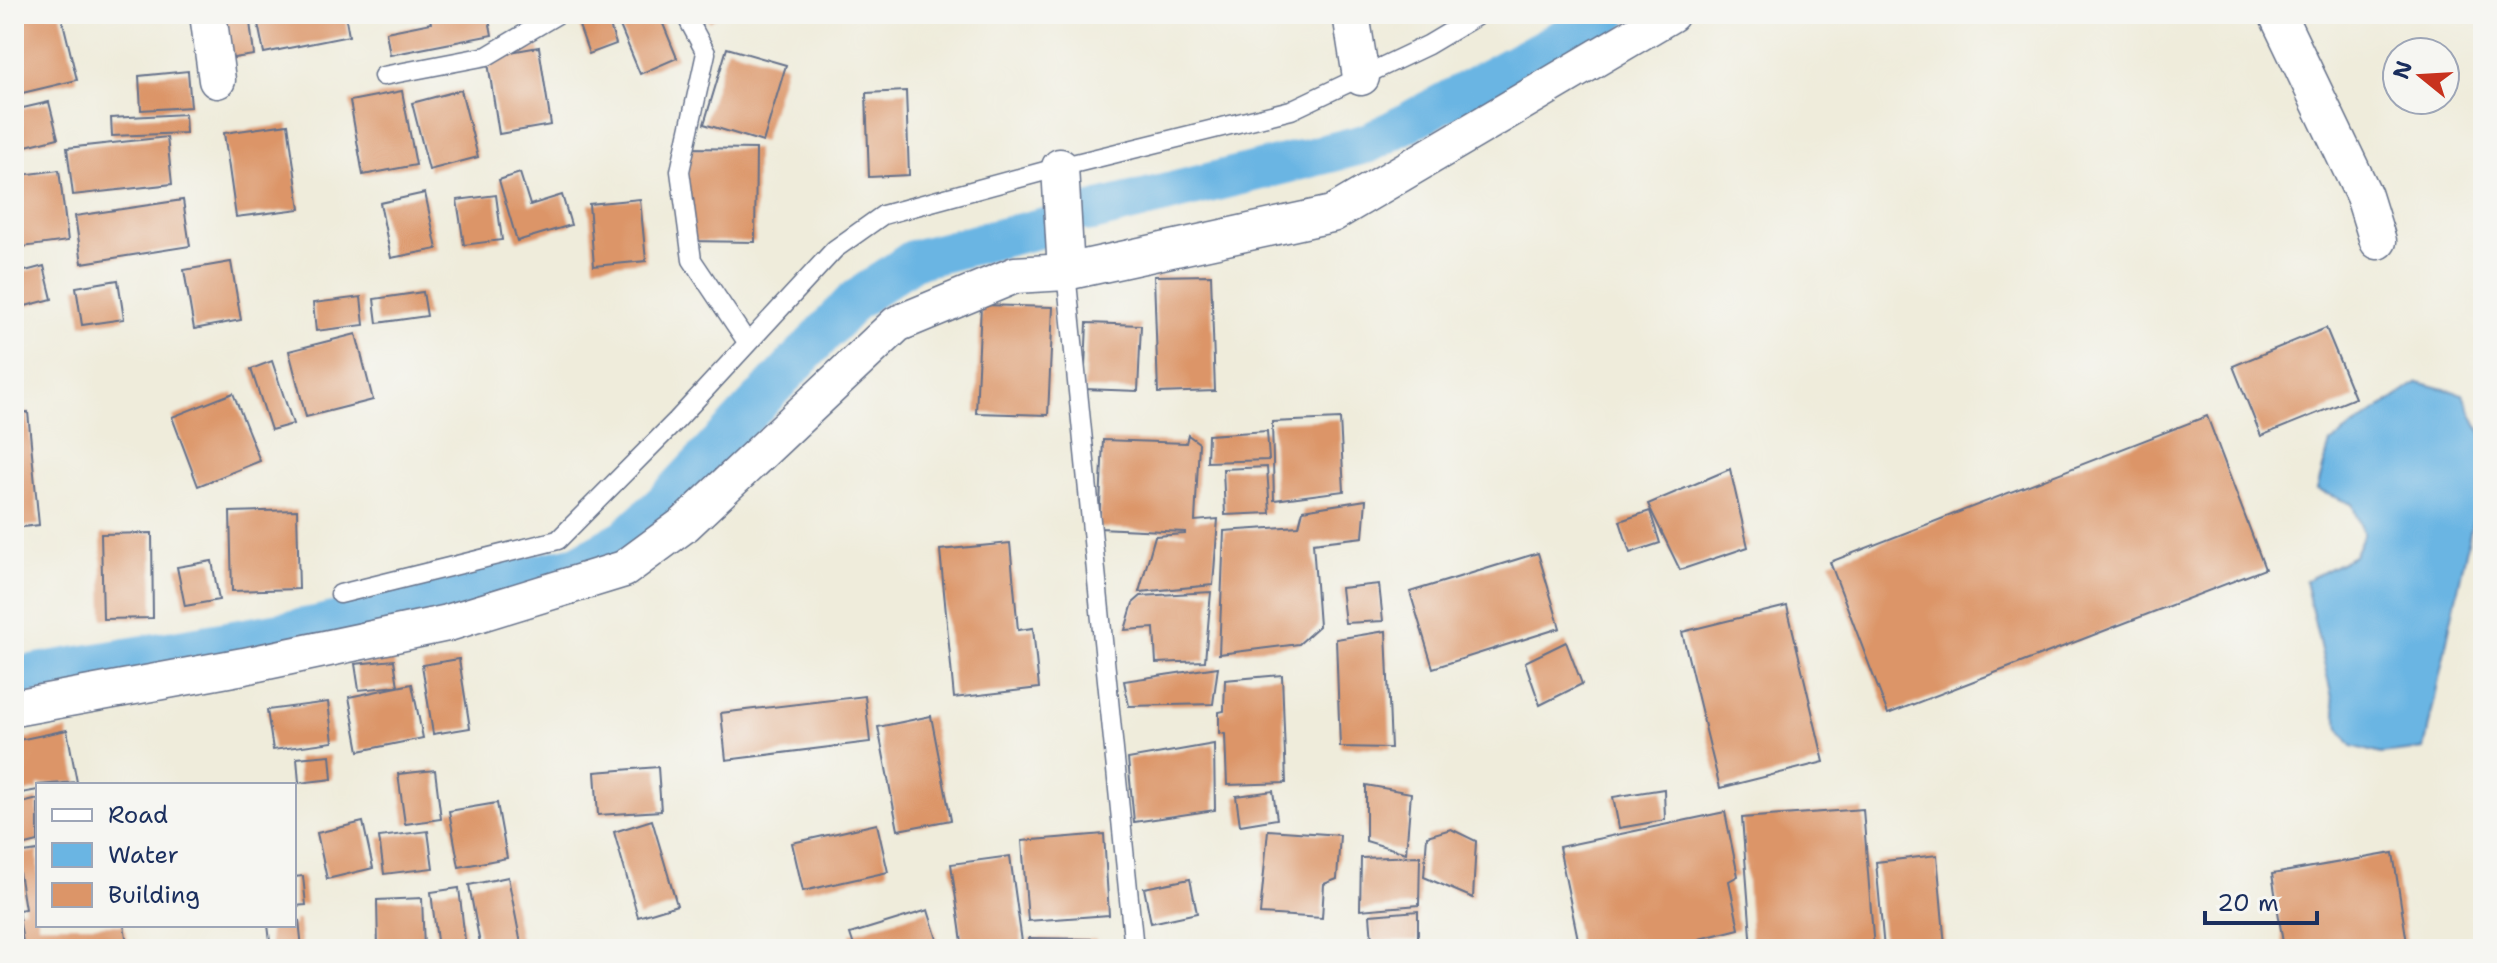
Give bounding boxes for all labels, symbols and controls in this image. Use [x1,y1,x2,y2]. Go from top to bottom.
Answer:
north arrow [2381,36,2461,116]
text: N [2386,57,2419,83]
legend [36,783,296,927]
text: Road [108,799,168,831]
text: Water [108,839,179,871]
scale bar [2205,875,2317,925]
text: Building [108,879,200,911]
text: 20 m [2217,887,2279,919]

